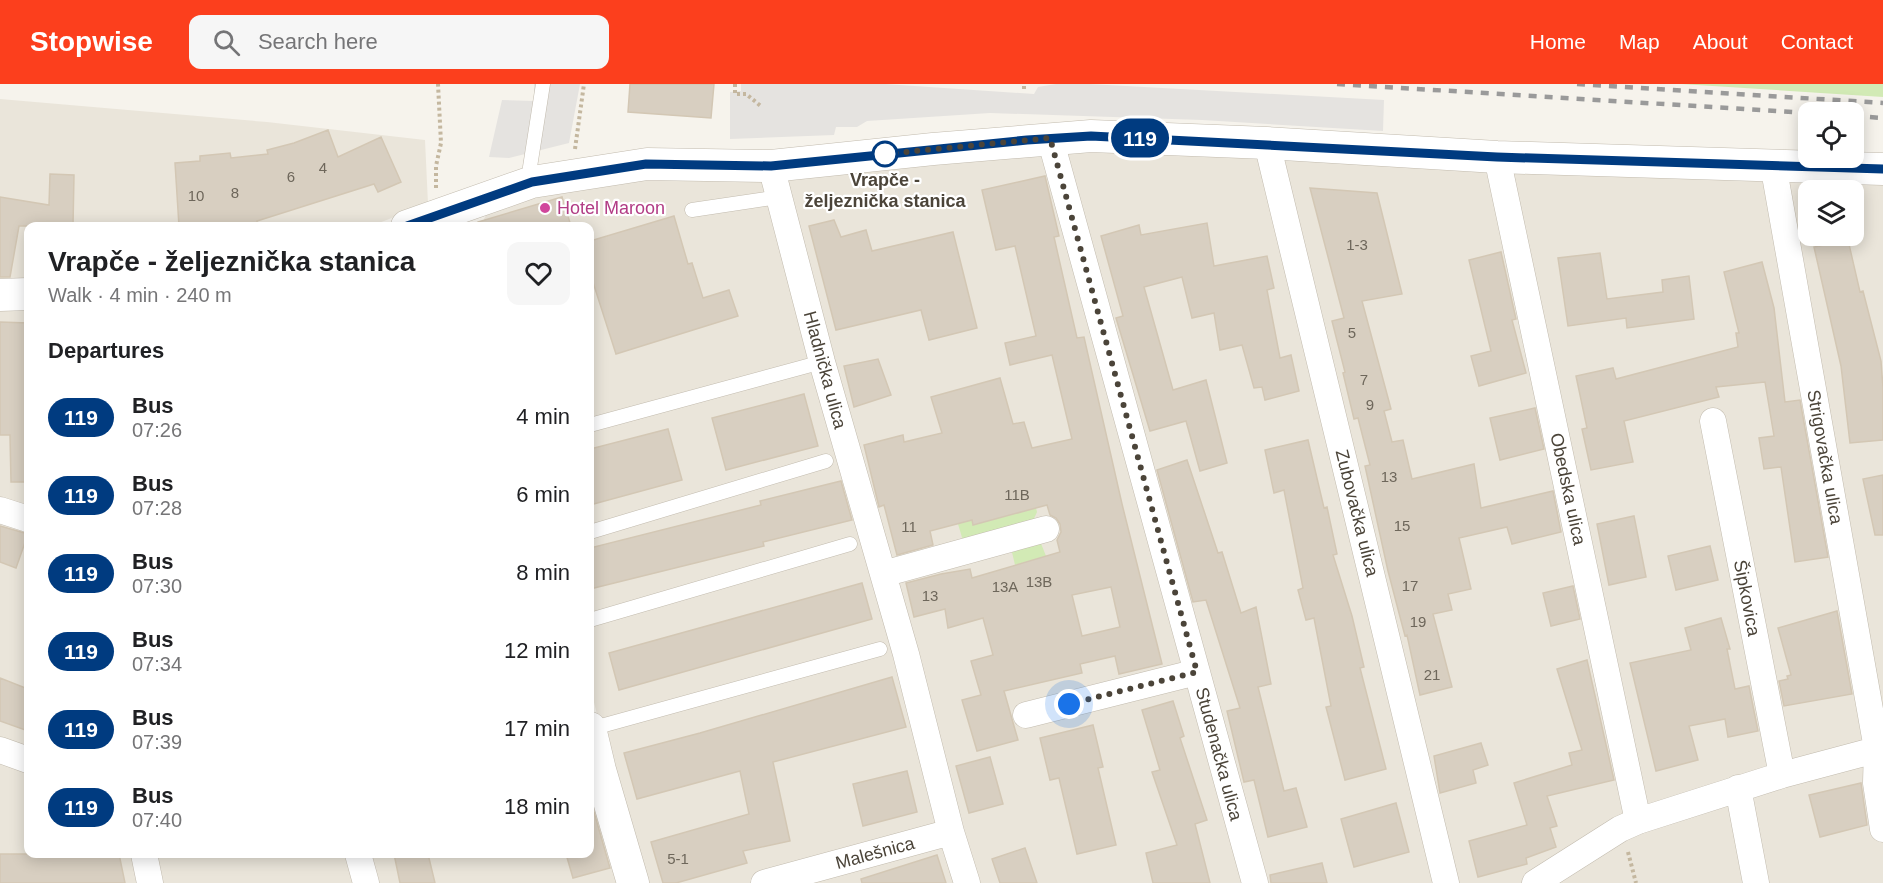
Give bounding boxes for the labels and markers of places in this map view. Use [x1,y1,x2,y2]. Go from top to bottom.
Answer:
marker: Vrapče - željeznička stanica [872,141,898,167]
place label: Vrapče - željeznička stanica [804,170,967,211]
place label: Hotel Maroon [557,198,665,218]
marker: Hotel Maroon [538,201,552,215]

